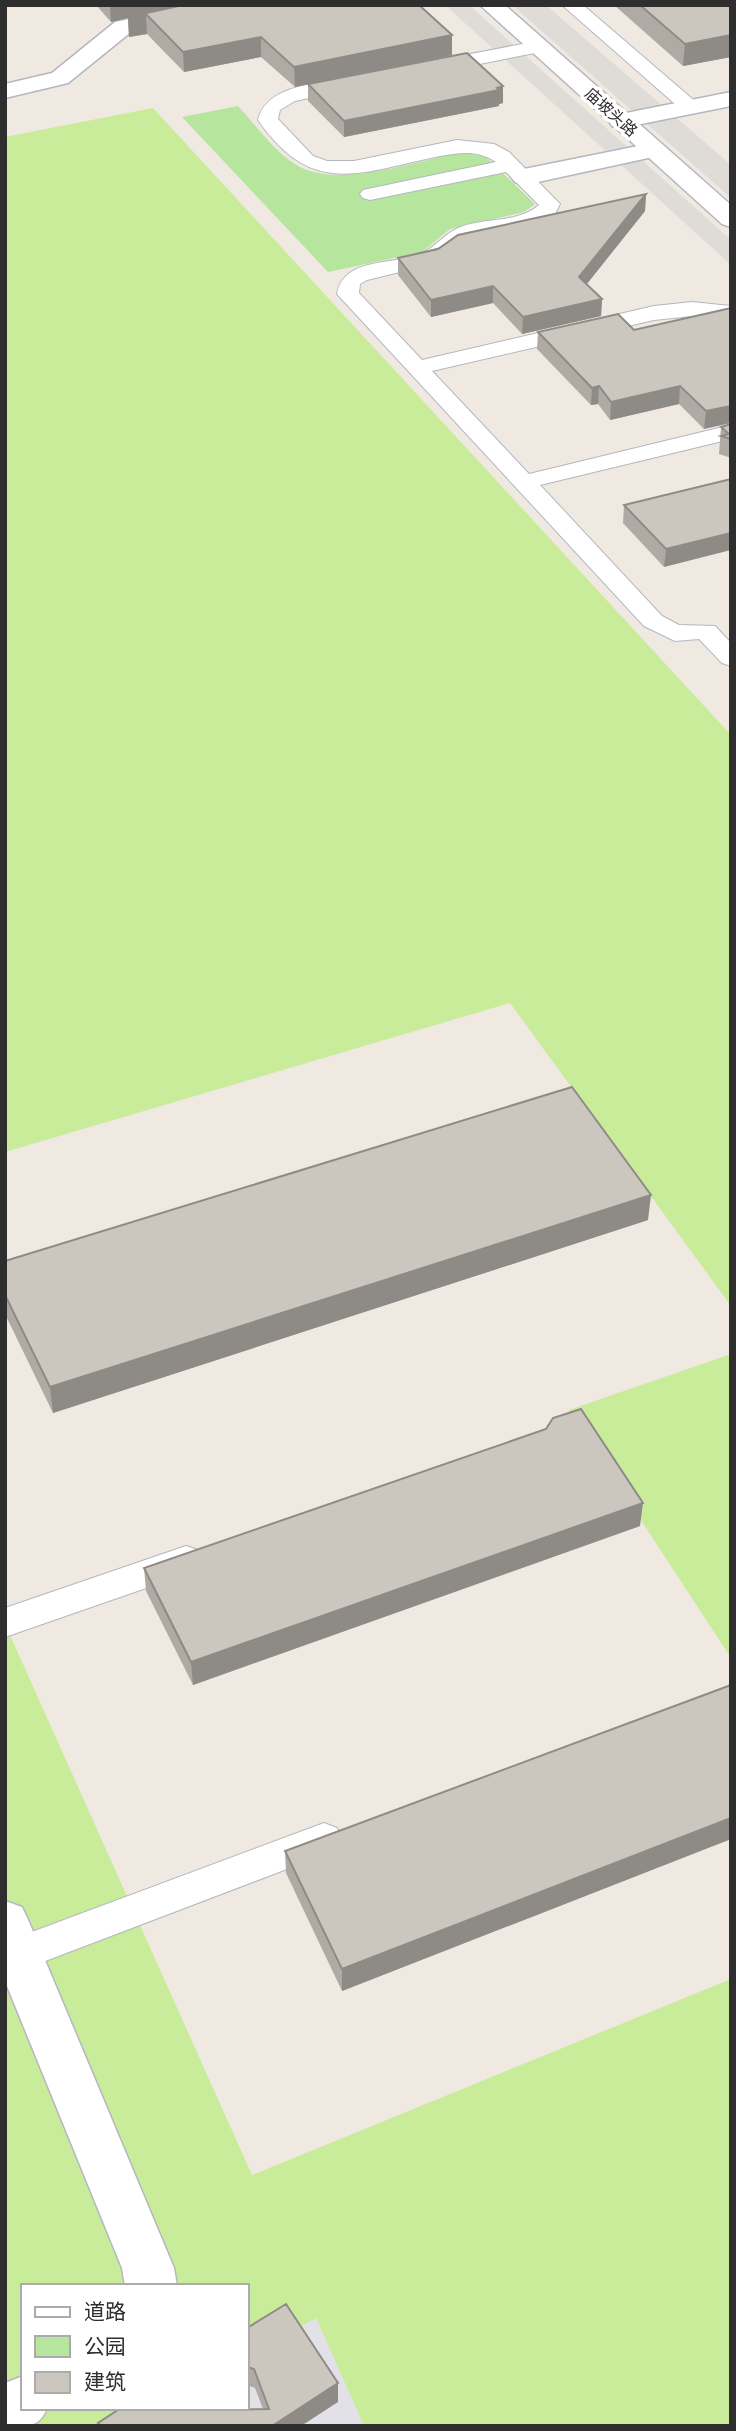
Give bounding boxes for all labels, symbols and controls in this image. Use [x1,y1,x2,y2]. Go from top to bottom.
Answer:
street label: 庙坡头路 [581,84,641,140]
legend [21,2284,248,2410]
text: 道路 [84,2299,126,2324]
text: 公园 [84,2334,126,2359]
text: 建筑 [84,2369,126,2394]

